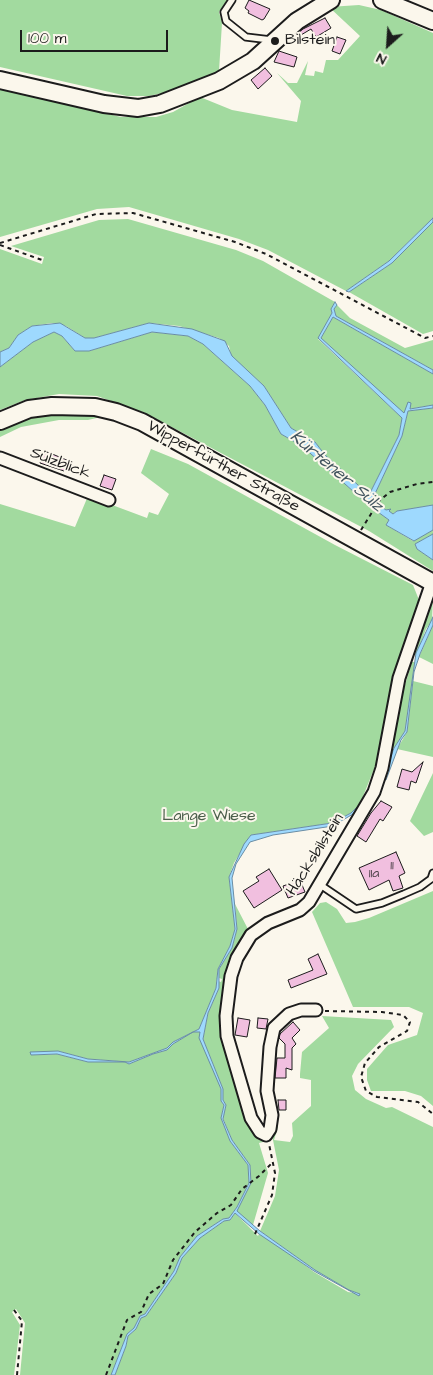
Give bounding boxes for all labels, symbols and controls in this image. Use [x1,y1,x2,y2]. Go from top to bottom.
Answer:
scale bar [22,20,170,52]
north arrow [363,20,413,70]
text: 100 m [28,28,67,49]
place label: Bilstein [285,31,335,51]
marker: Bilstein [269,35,281,47]
text: N [373,48,390,69]
street label: Wipperfürther Straße [143,417,303,517]
water label: Kürtener Sülz [285,427,387,517]
street label: Sülzblick [27,444,93,484]
park label: Lange Wiese [162,807,256,827]
street label: Häcksbilstein [283,810,349,900]
house number: 11 [390,858,394,874]
house number: 11a [369,866,379,882]

